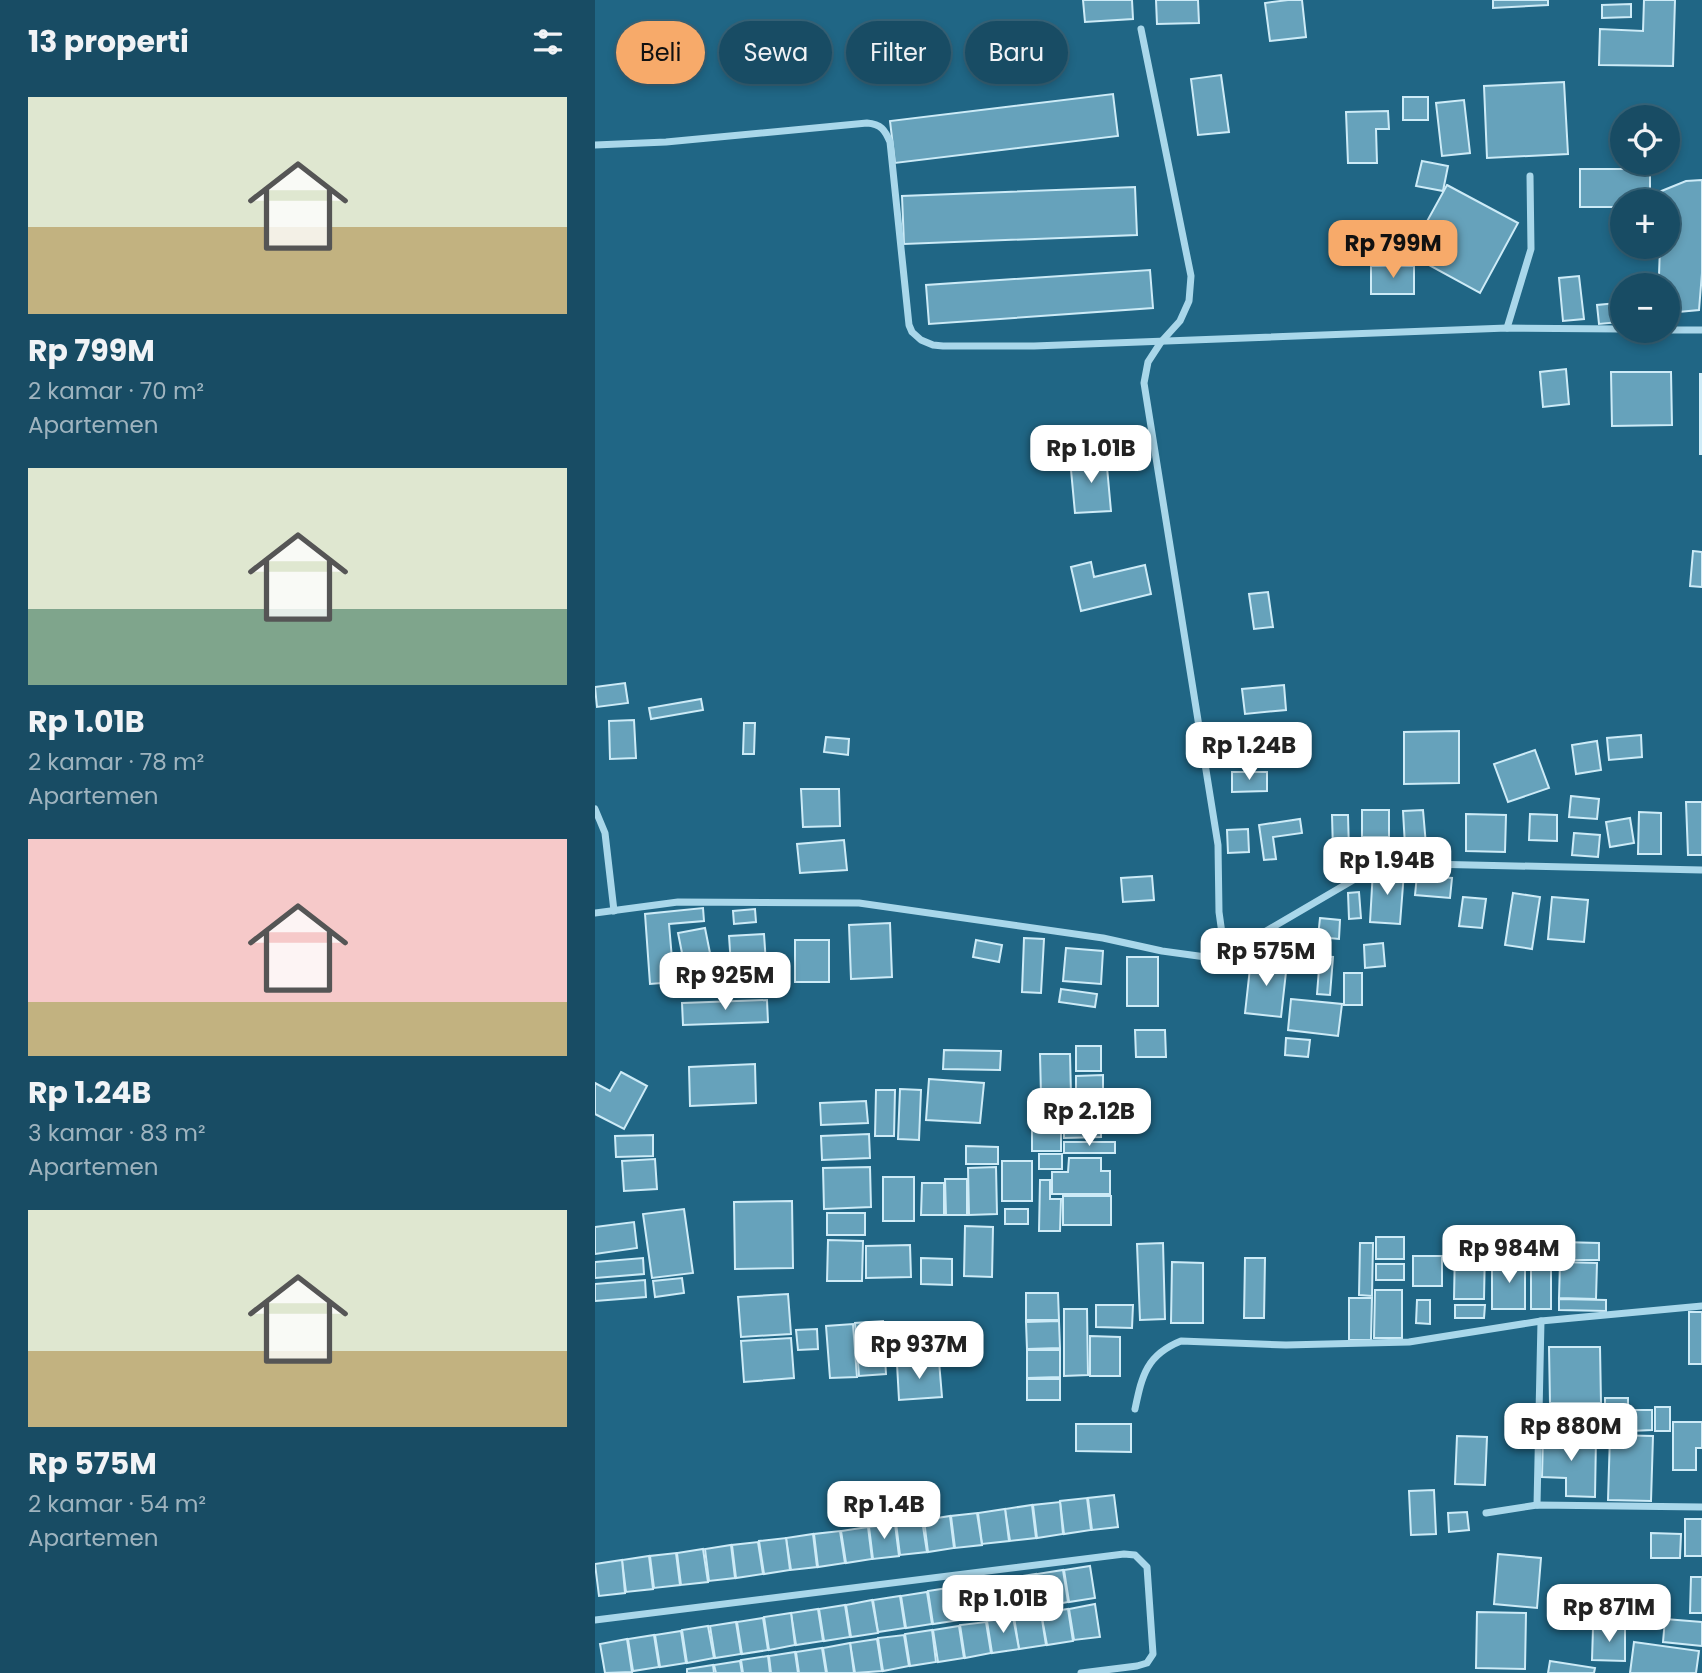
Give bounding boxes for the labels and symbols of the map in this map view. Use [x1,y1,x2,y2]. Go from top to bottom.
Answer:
pin: Rp 799M [1328,220,1458,280]
pin: Rp 1.01B [1019,426,1163,485]
pin: Rp 1.24B [1177,722,1321,782]
pin: Rp 1.94B [1315,838,1459,897]
pin: Rp 575M [1201,928,1331,988]
pin: Rp 925M [660,953,790,1012]
pin: Rp 2.12B [1017,1088,1161,1148]
pin: Rp 984M [1444,1226,1574,1285]
pin: Rp 937M [854,1322,984,1381]
pin: Rp 880M [1506,1404,1636,1463]
pin: Rp 1.4B [819,1482,949,1541]
pin: Rp 1.01B [931,1576,1075,1635]
pin: Rp 871M [1544,1584,1674,1644]

